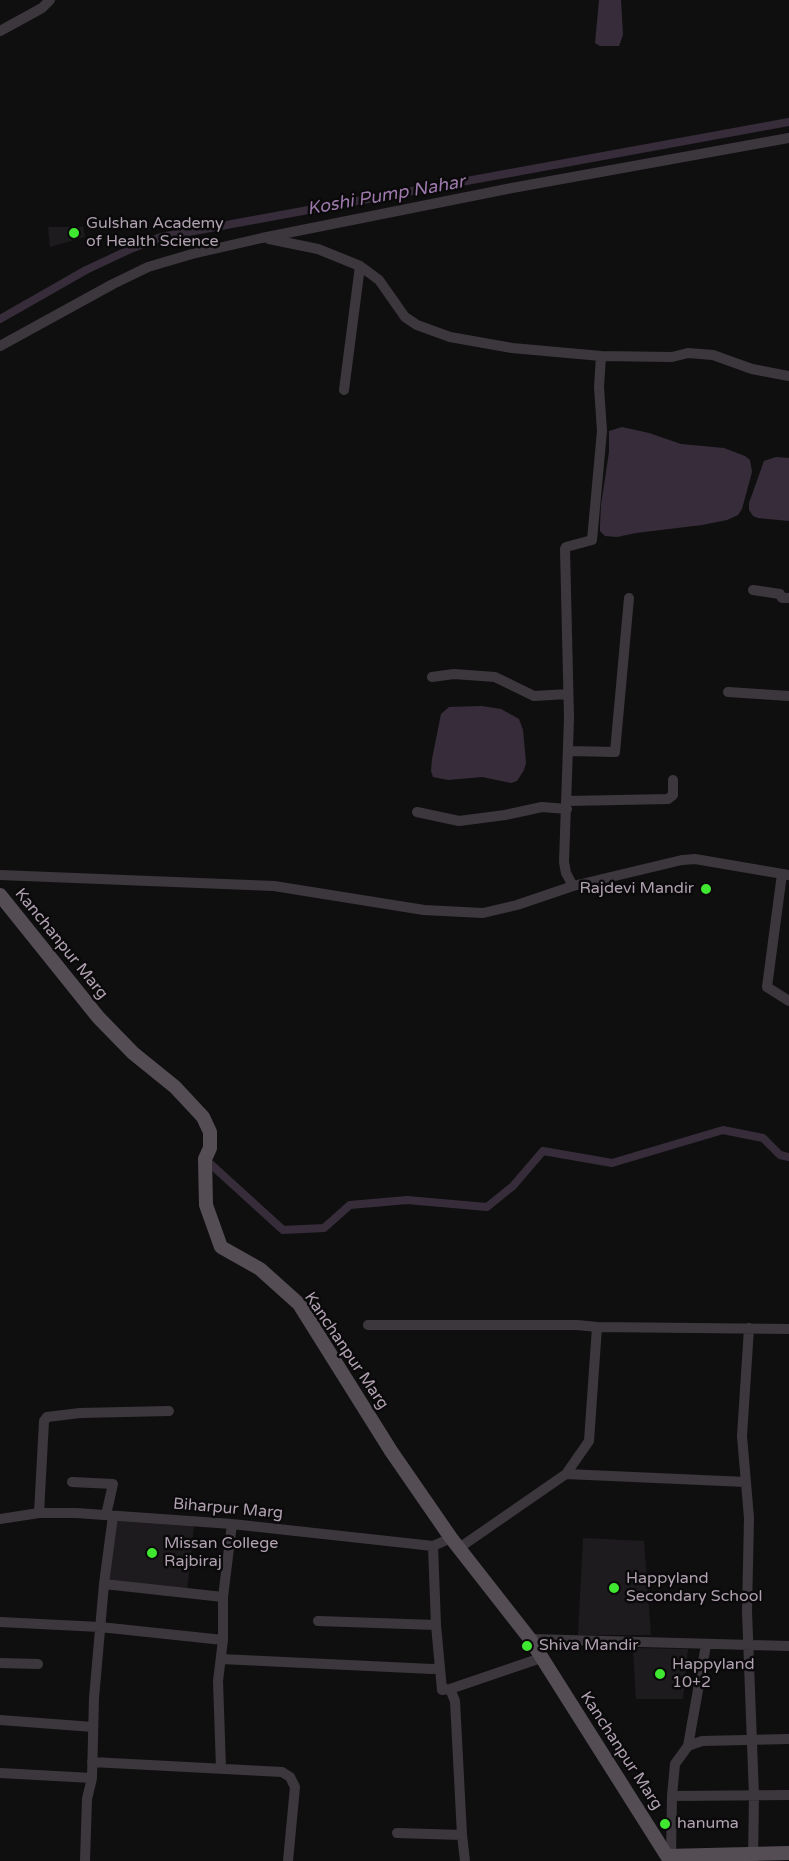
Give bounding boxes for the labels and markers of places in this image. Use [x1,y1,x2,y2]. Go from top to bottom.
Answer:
place label: Gulshan Academy of Health Science [86,214,224,252]
marker: Gulshan Academy of Health Science [67,226,81,240]
place label: Rajdevi Mandir [579,879,694,899]
marker: Rajdevi Mandir [699,882,713,896]
place label: Missan College Rajbiraj [164,1534,278,1572]
marker: Missan College Rajbiraj [145,1546,159,1560]
place label: Happyland Secondary School [626,1569,762,1607]
marker: Happyland Secondary School [607,1581,621,1595]
place label: Shiva Mandir [539,1636,638,1656]
marker: Shiva Mandir [520,1639,534,1653]
place label: Happyland 10+2 [672,1655,755,1693]
marker: Happyland 10+2 [653,1667,667,1681]
place label: hanuma [677,1814,739,1834]
marker: hanuma [658,1817,672,1831]

